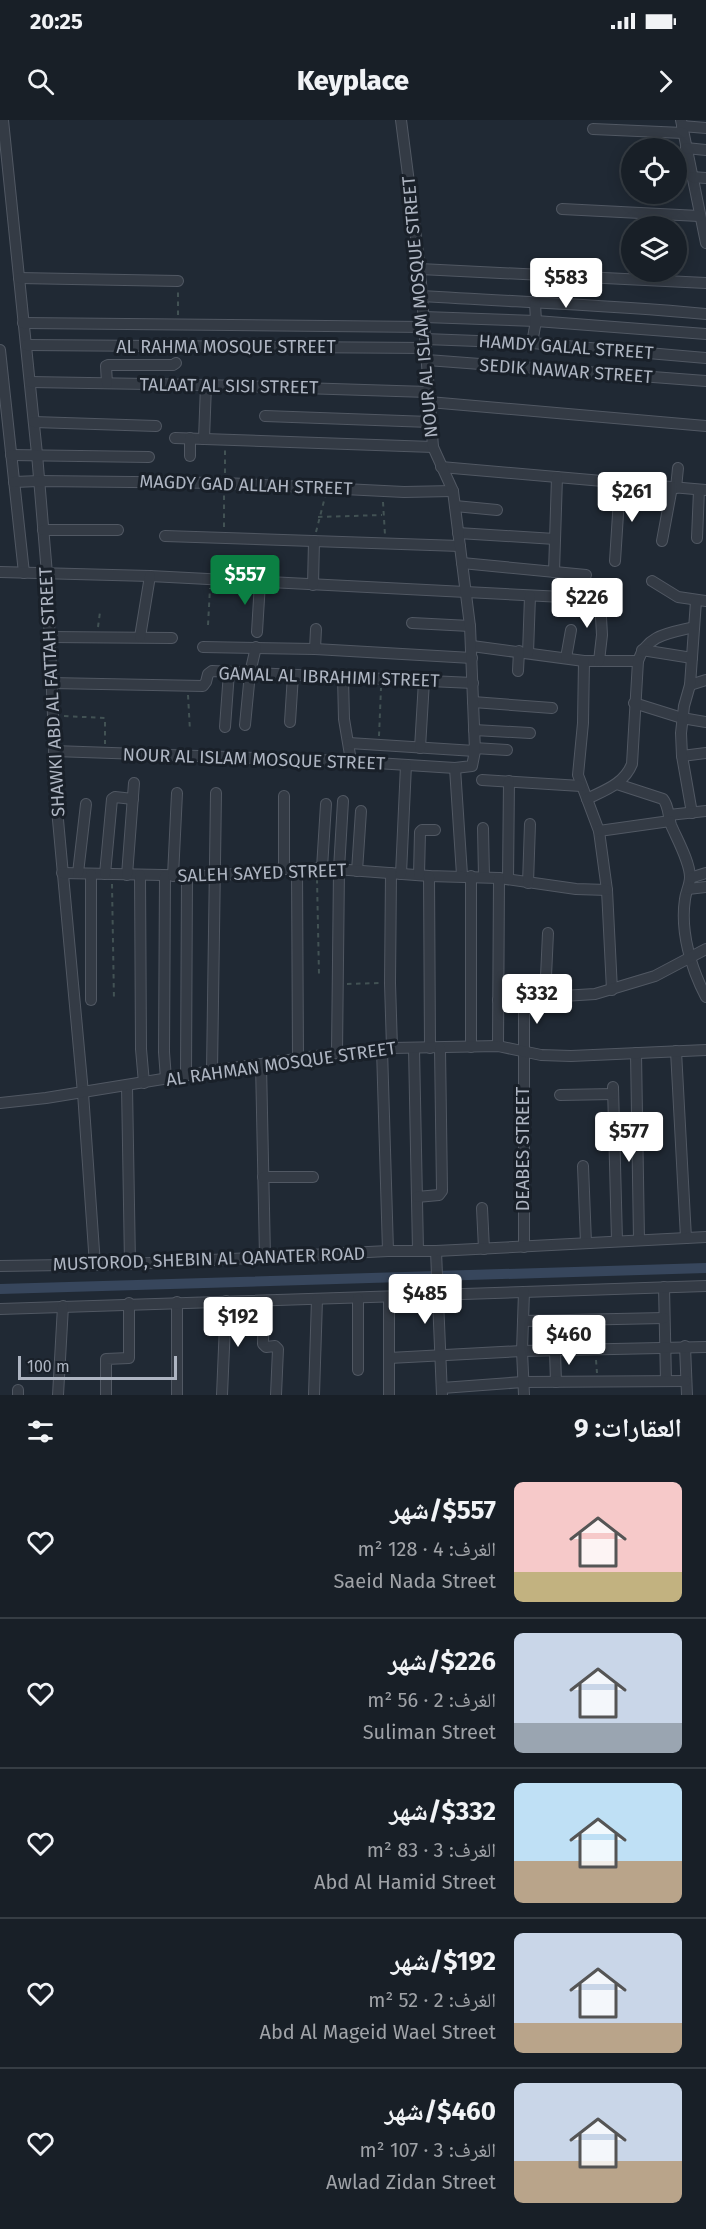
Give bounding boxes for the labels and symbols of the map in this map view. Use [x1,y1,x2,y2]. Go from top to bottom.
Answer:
street label: NOUR AL ISLAM MOSQUE STREET [398,175,442,439]
pin: $583 [530,258,602,309]
street label: HAMDY GALAL STREET [478,330,655,364]
street label: AL RAHMA MOSQUE STREET [116,336,336,358]
street label: SEDIK NAWAR STREET [479,354,654,388]
street label: TALAAT AL SISI STREET [139,373,319,399]
street label: MAGDY GAD ALLAH STREET [139,470,353,500]
pin: $261 [596,472,668,523]
pin: $557 [209,555,281,606]
street label: SHAWKI ABD AL FATTAH STREET [34,566,70,817]
pin: $226 [551,578,623,629]
street label: GAMAL AL IBRAHIMI STREET [218,662,441,692]
street label: NOUR AL ISLAM MOSQUE STREET [122,743,386,775]
street label: SALEH SAYED STREET [177,859,347,887]
pin: $332 [501,974,573,1025]
street label: AL RAHMAN MOSQUE STREET [165,1037,398,1091]
street label: DEABES STREET [512,1086,534,1211]
pin: $577 [593,1112,665,1163]
street label: MUSTOROD, SHEBIN AL QANATER ROAD [52,1243,366,1275]
pin: $485 [389,1274,461,1325]
pin: $192 [202,1297,274,1348]
pin: $460 [533,1315,605,1366]
scale bar [18,1353,177,1380]

